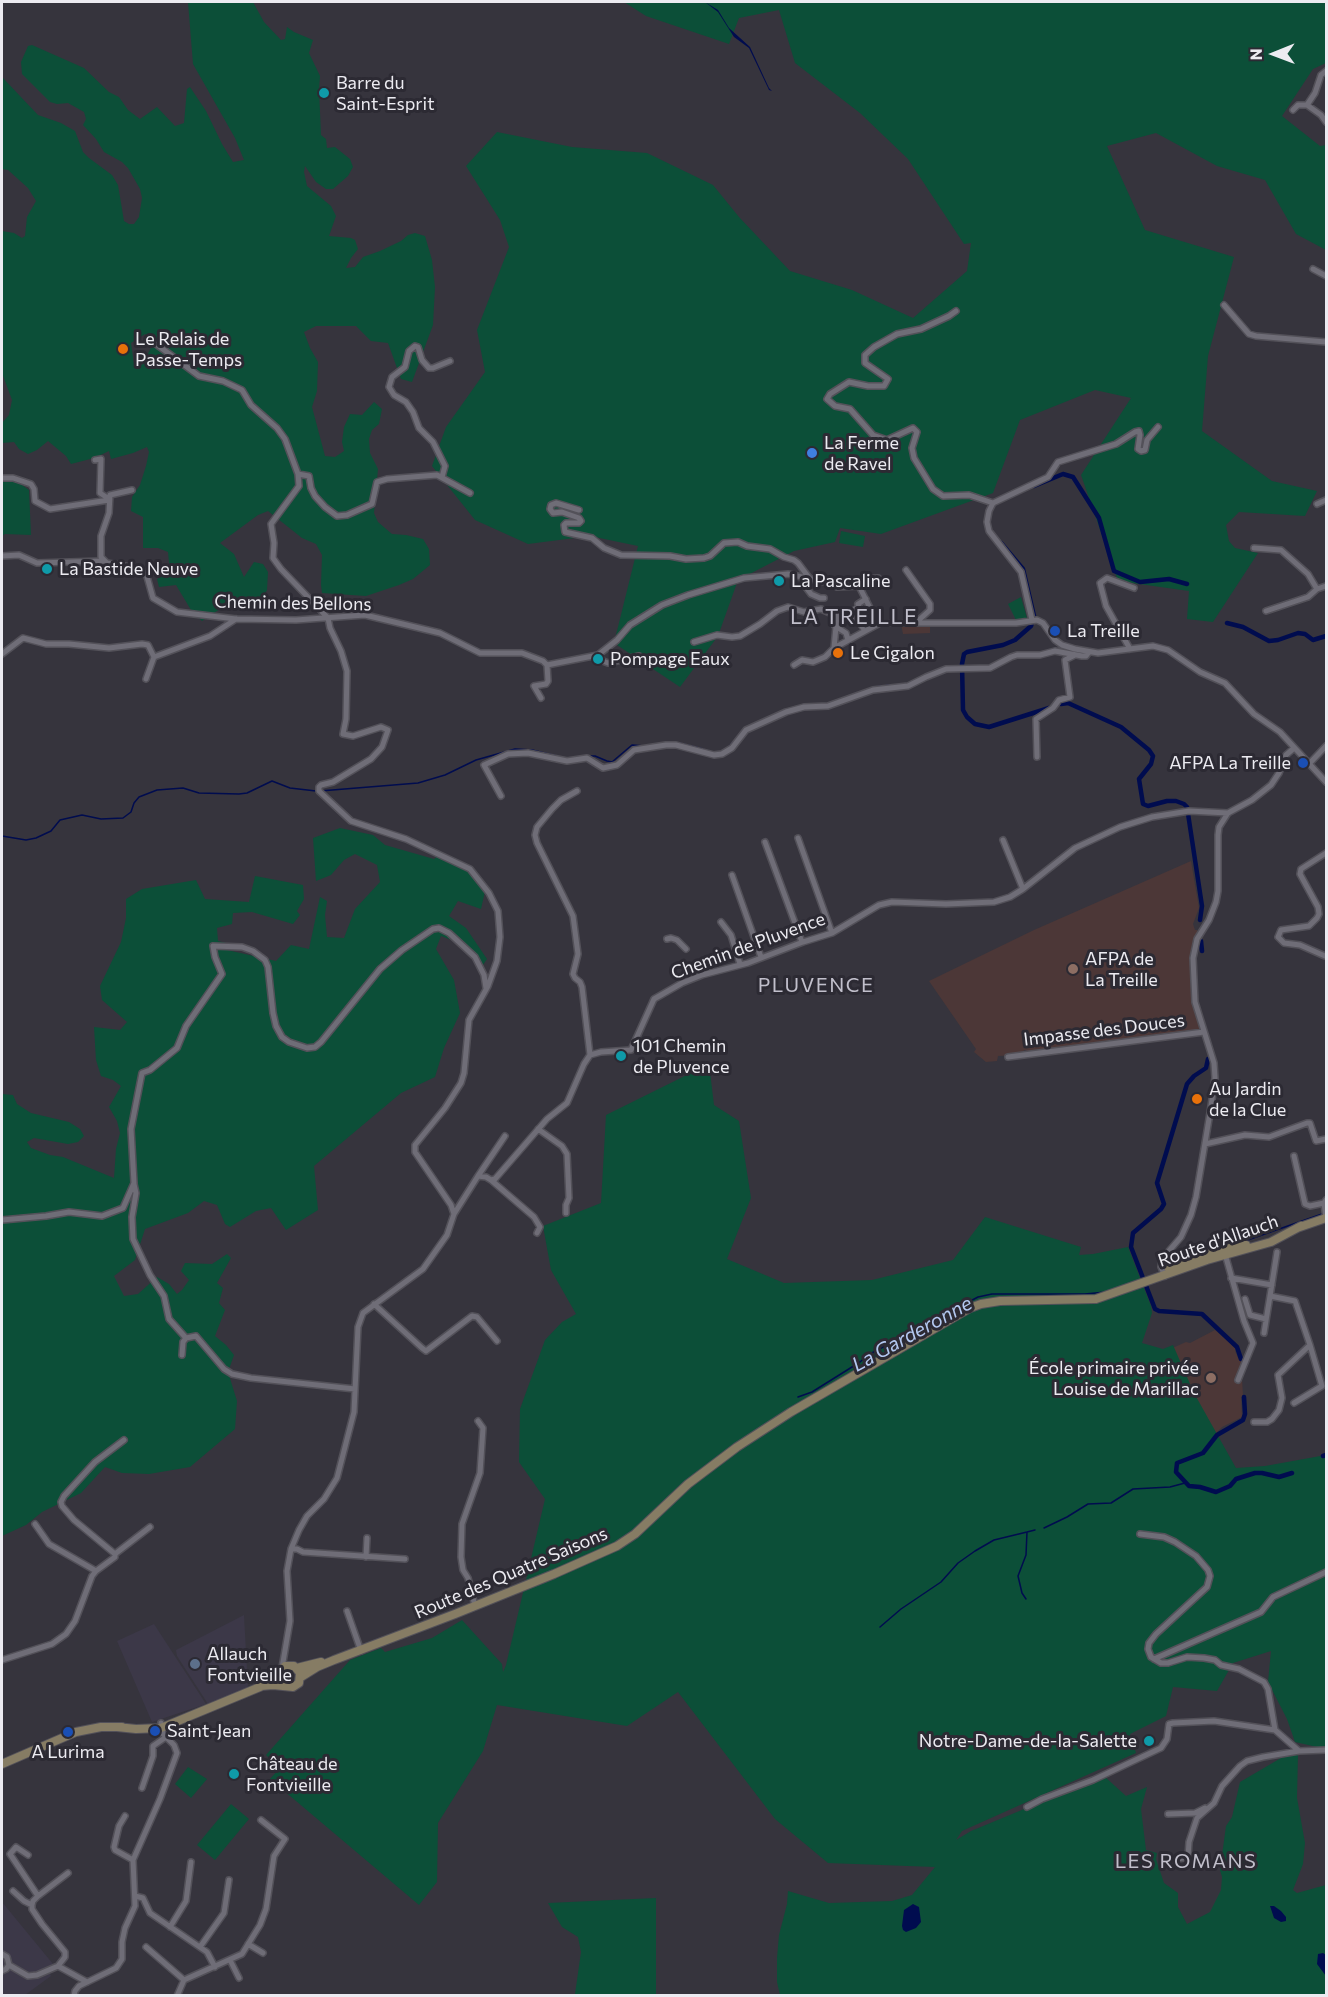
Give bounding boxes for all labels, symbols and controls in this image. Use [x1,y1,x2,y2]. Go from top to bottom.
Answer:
north arrow [1244,24,1304,84]
text: N [1246,48,1265,60]
place label: Barre du Saint-Esprit [336,72,435,115]
marker: Barre du Saint-Esprit [317,86,331,100]
place label: Le Relais de Passe-Temps [135,328,242,370]
marker: Le Relais de Passe-Temps [116,342,130,356]
place label: La Ferme de Ravel [824,432,899,474]
marker: La Ferme de Ravel [805,446,819,460]
place label: La Bastide Neuve [59,558,198,580]
marker: La Bastide Neuve [40,562,54,576]
place label: La Pascaline [791,570,890,592]
marker: La Pascaline [772,574,786,588]
street label: Chemin des Bellons [214,591,372,615]
district label: LA TREILLE [790,604,918,630]
place label: La Treille [1067,620,1140,642]
marker: La Treille [1048,624,1062,638]
place label: Le Cigalon [850,642,935,664]
marker: Le Cigalon [831,646,845,660]
place label: Pompage Eaux [610,648,730,670]
marker: Pompage Eaux [591,652,605,666]
place label: AFPA La Treille [1169,752,1291,774]
marker: AFPA La Treille [1296,756,1310,770]
street label: Chemin de Pluvence [668,908,828,984]
place label: AFPA de La Treille [1085,948,1158,990]
marker: AFPA de La Treille [1066,962,1080,976]
district label: PLUVENCE [758,973,874,997]
street label: Impasse des Douces [1022,1009,1186,1051]
place label: 101 Chemin de Pluvence [633,1035,729,1078]
marker: 101 Chemin de Pluvence [614,1049,628,1063]
place label: Au Jardin de la Clue [1209,1078,1286,1120]
marker: Au Jardin de la Clue [1190,1092,1204,1106]
street label: Route d'Allauch [1155,1210,1281,1272]
water label: La Garderonne [848,1291,976,1377]
place label: École primaire privée Louise de Marillac [1029,1357,1199,1400]
marker: École primaire privée Louise de Marillac [1204,1371,1218,1385]
street label: Route des Quatre Saisons [411,1523,611,1623]
place label: Allauch Fontvieille [207,1643,292,1686]
marker: Allauch Fontvieille [188,1657,202,1671]
place label: Saint-Jean [167,1720,251,1742]
marker: Saint-Jean [148,1724,162,1738]
marker: A Lurima [61,1725,75,1739]
place label: Notre-Dame-de-la-Salette [919,1730,1137,1752]
marker: Notre-Dame-de-la-Salette [1142,1734,1156,1748]
place label: A Lurima [31,1741,105,1763]
place label: Château de Fontvieille [246,1753,338,1796]
marker: Château de Fontvieille [227,1767,241,1781]
district label: LES ROMANS [1115,1849,1257,1873]

